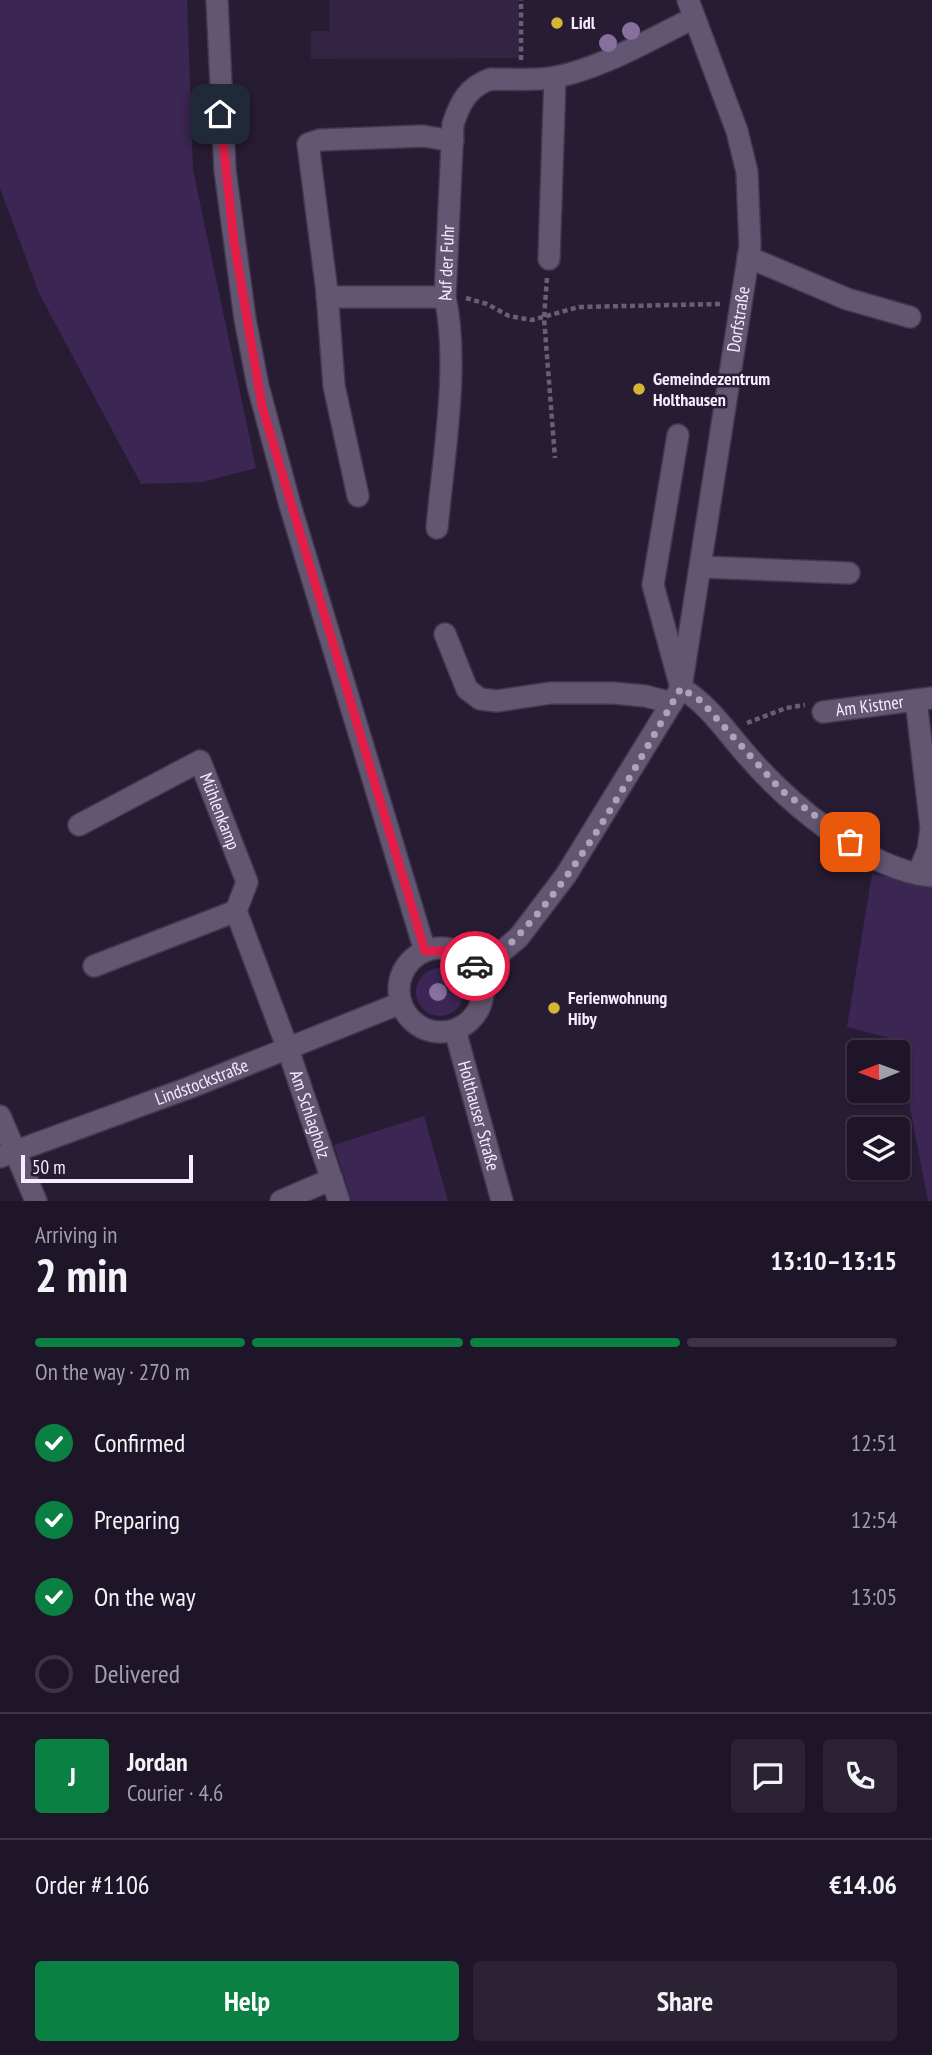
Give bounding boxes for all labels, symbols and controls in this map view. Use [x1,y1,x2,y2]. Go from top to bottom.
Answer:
place label: Lidl [571,11,596,34]
marker: Lidl [549,15,565,31]
pin [190,84,250,144]
icon: home [201,95,239,133]
street label: Auf der Fuhr [432,224,459,304]
street label: Dorfstraße [722,285,755,354]
place label: Gemeindezentrum Holthausen [653,367,770,411]
marker: Gemeindezentrum Holthausen [631,381,647,397]
street label: Am Kistner [834,690,905,721]
street label: Mühlenkamp [195,770,245,853]
pin [820,812,880,872]
icon: bag [831,823,869,861]
courier [440,931,510,1001]
icon: car [456,947,494,985]
place label: Ferienwohnung Hiby [568,986,667,1030]
marker: Ferienwohnung Hiby [546,1000,562,1016]
north arrow [847,1040,910,1102]
map controls [847,1040,910,1180]
street label: Lindstockstraße [151,1053,252,1110]
street label: Holthauser Straße [453,1058,505,1173]
street label: Am Schlagholz [285,1067,336,1161]
button: layers [847,1117,910,1180]
scale bar [21,1152,192,1184]
text: 50 m [32,1155,66,1179]
text: Arriving in [35,1220,117,1249]
text: 13:10–13:15 [770,1244,897,1277]
text: 2 min [35,1245,128,1305]
text: On the way · 270 m [35,1357,190,1386]
icon: check [35,1424,73,1462]
text: Confirmed [94,1426,185,1459]
text: 12:51 [851,1428,897,1457]
icon: check [35,1501,73,1539]
text: Preparing [94,1503,180,1536]
text: 12:54 [851,1505,897,1534]
icon: check [35,1578,73,1616]
text: On the way [94,1580,196,1613]
text: 13:05 [851,1582,897,1611]
text: Delivered [94,1657,180,1690]
button: chat [731,1739,805,1813]
button: phone [823,1739,897,1813]
text: Jordan [127,1745,188,1778]
text: J [68,1760,76,1793]
text: Courier · 4.6 [127,1778,223,1807]
text: Order #1106 [35,1868,150,1901]
text: €14.06 [829,1868,897,1901]
button: Help [35,1961,459,2041]
button: Share [473,1961,897,2041]

